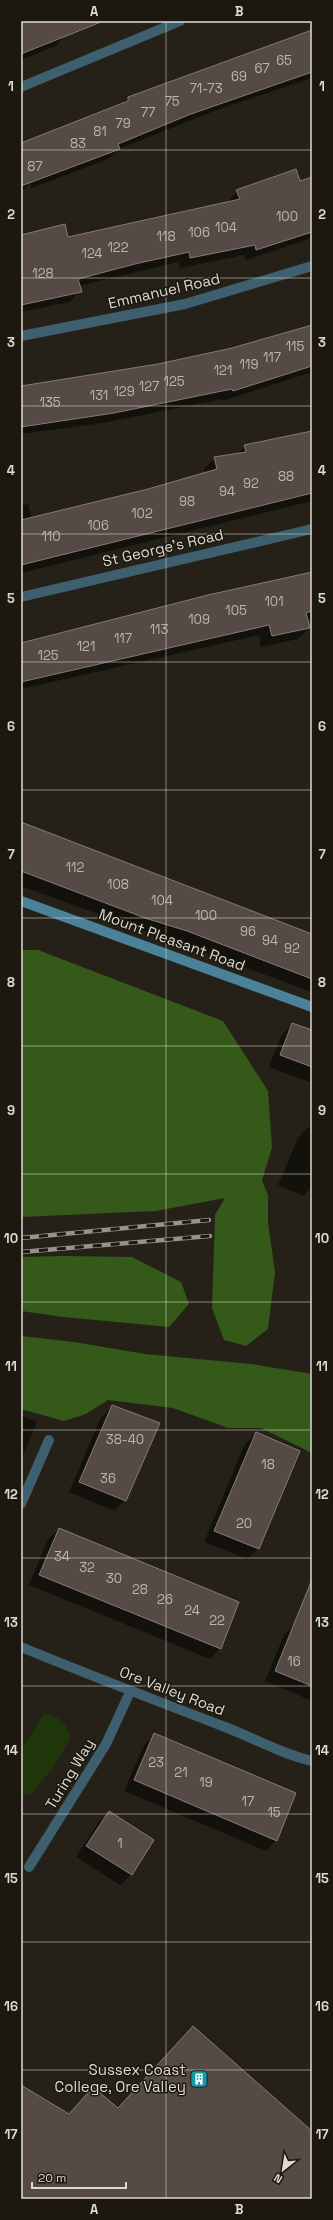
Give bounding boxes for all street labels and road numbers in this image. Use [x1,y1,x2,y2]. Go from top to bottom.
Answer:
street label: Emmanuel Road [106,268,222,313]
street label: St George's Road [100,524,225,571]
street label: Mount Pleasant Road [96,904,248,975]
street label: Ore Valley Road [117,1662,228,1719]
street label: Turing Way [41,1735,98,1813]

